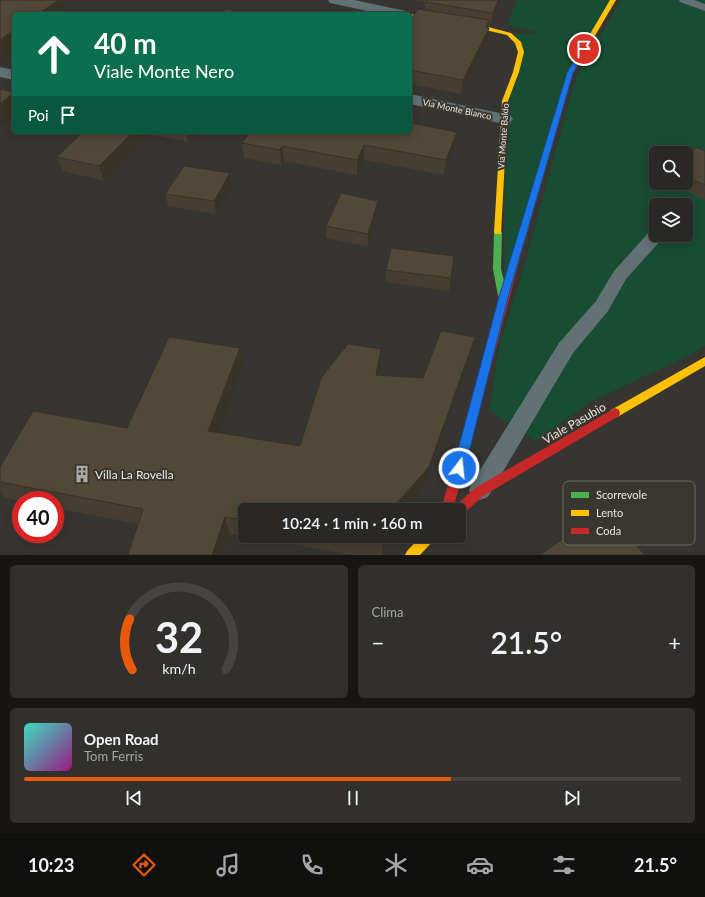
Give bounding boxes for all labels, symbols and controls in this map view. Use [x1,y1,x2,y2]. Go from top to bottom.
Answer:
text: 40 m [94,26,157,60]
icon: ahead [28,28,80,80]
pin [567,32,601,66]
icon: arrive [573,38,595,60]
text: Viale Monte Nero [94,60,234,82]
street label: Via Monte Bianco [421,96,493,122]
street label: Via Monte Baldo [495,103,511,169]
icon: arrive [57,104,79,126]
text: Poi [28,106,49,124]
map controls [649,146,693,242]
button: search [649,146,693,190]
button: layers [649,198,693,242]
street label: Viale Pasubio [540,399,608,447]
position arrow [438,447,480,489]
building icon: Villa La Rovella [72,464,92,484]
place label: Villa La Rovella [95,467,174,482]
legend [563,481,695,545]
text: Scorrevole [596,488,647,501]
speed limit sign: 40 [12,491,64,543]
text: Lento [596,506,623,519]
text: 10:24 · 1 min · 160 m [282,514,422,532]
text: Coda [596,524,621,537]
text: Clima [372,604,404,620]
text: 32 [155,611,203,661]
text: 21.5° [490,624,562,660]
text: − [372,629,384,656]
text: + [668,629,681,656]
text: km/h [162,659,195,676]
text: Open Road [84,730,159,748]
text: Tom Ferris [84,748,143,764]
icon: previous [123,787,145,809]
icon: pause [342,787,364,809]
icon: next [561,787,583,809]
icon: directions [130,851,158,879]
icon: music [214,851,242,879]
icon: phone [298,851,326,879]
icon: climate [382,851,410,879]
icon: car [466,851,494,879]
icon: filters [550,851,578,879]
text: 10:23 [28,854,74,876]
text: 21.5° [634,854,677,876]

